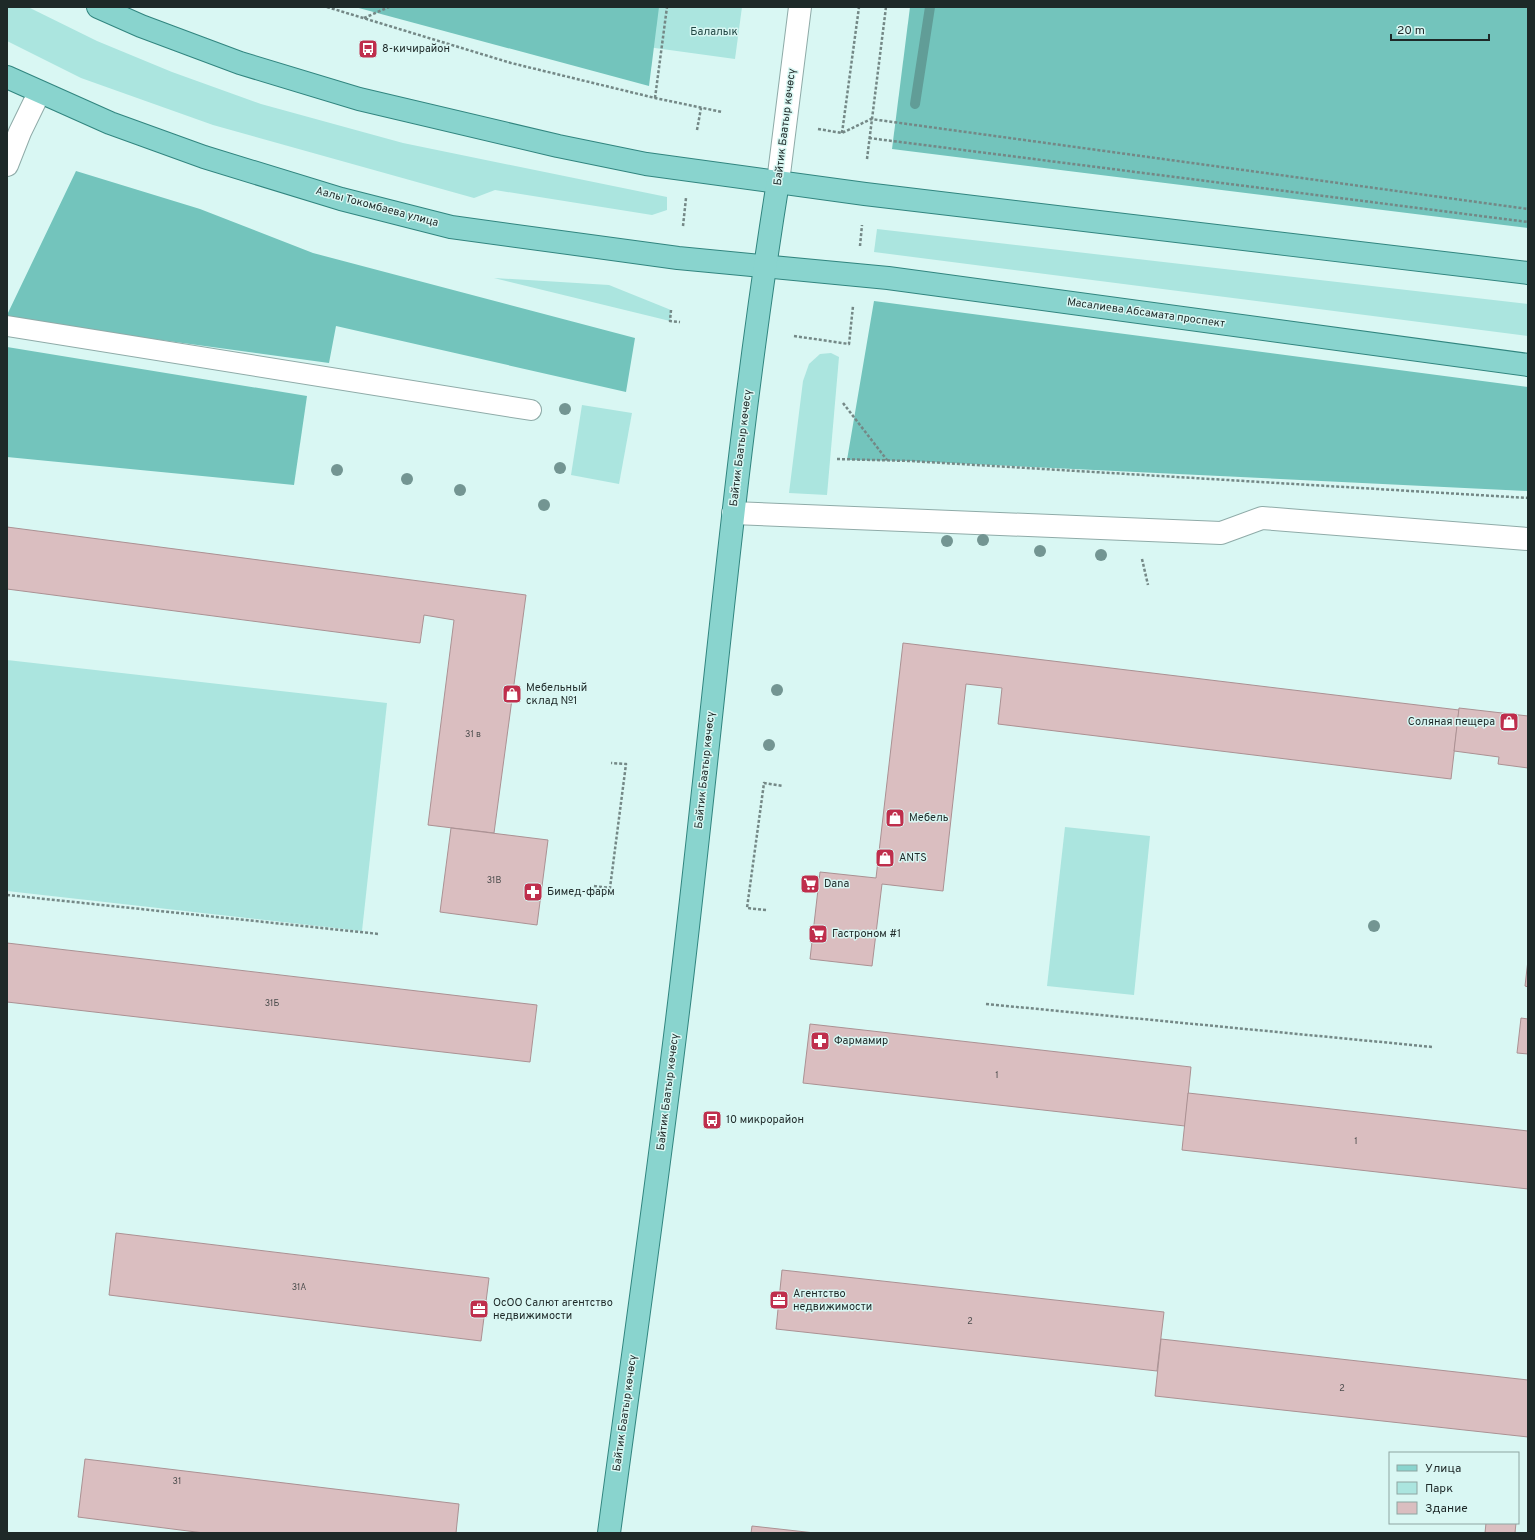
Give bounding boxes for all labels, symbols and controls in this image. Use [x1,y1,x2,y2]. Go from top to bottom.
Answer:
scale bar [1391,16,1489,42]
text: 20 m [1397,23,1425,39]
park label: Балалык [690,25,738,39]
bus stop icon: 8-кичирайон [357,38,379,60]
place label: 8-кичирайон [382,42,450,56]
street label: Байтик Баатыр көчөсү [771,67,799,186]
street label: Аалы Токомбаева улица [314,184,440,230]
street label: Масалиева Абсамата проспект [1066,295,1226,331]
street label: Байтик Баатыр көчөсү [727,388,755,507]
place label: Мебельный склад №1 [526,681,587,708]
shop icon: Мебельный склад №1 [501,683,523,705]
street label: Байтик Баатыр көчөсү [692,710,718,829]
shop icon: Соляная пещера [1498,711,1520,733]
place label: Соляная пещера [1408,715,1495,729]
house number: 31 в [465,729,481,740]
shop icon: Мебель [884,807,906,829]
place label: Мебель [909,811,949,825]
shop icon: ANTS [874,847,896,869]
place label: ANTS [899,851,927,865]
supermarket icon: Dana [799,873,821,895]
house number: 31В [487,875,501,886]
place label: Dana [824,877,849,891]
pharmacy icon: Бимед-фарм [522,881,544,903]
place label: Бимед-фарм [547,885,615,899]
supermarket icon: Гастроном #1 [807,923,829,945]
place label: Гастроном #1 [832,927,901,941]
house number: 31Б [265,998,279,1009]
pharmacy icon: Фармамир [809,1030,831,1052]
street label: Байтик Баатыр көчөсү [654,1032,682,1151]
place label: Фармамир [834,1034,888,1048]
house number: 1 [995,1070,999,1081]
bus stop icon: 10 микрорайон [701,1109,723,1131]
place label: 10 микрорайон [726,1113,804,1127]
house number: 1 [1354,1136,1358,1147]
house number: 31А [292,1282,306,1293]
place label: Агентство недвижимости [793,1287,872,1314]
office icon: Агентство недвижимости [768,1289,790,1311]
place label: ОсОО Салют агентство недвижимости [493,1296,613,1323]
office icon: ОсОО Салют агентство недвижимости [468,1298,490,1320]
house number: 2 [967,1316,973,1327]
street label: Байтик Баатыр көчөсү [610,1353,640,1472]
house number: 2 [1339,1383,1345,1394]
legend [1389,1452,1519,1524]
text: Улица [1425,1461,1461,1477]
house number: 31 [173,1476,181,1487]
text: Парк [1425,1481,1453,1497]
text: Здание [1425,1501,1468,1517]

